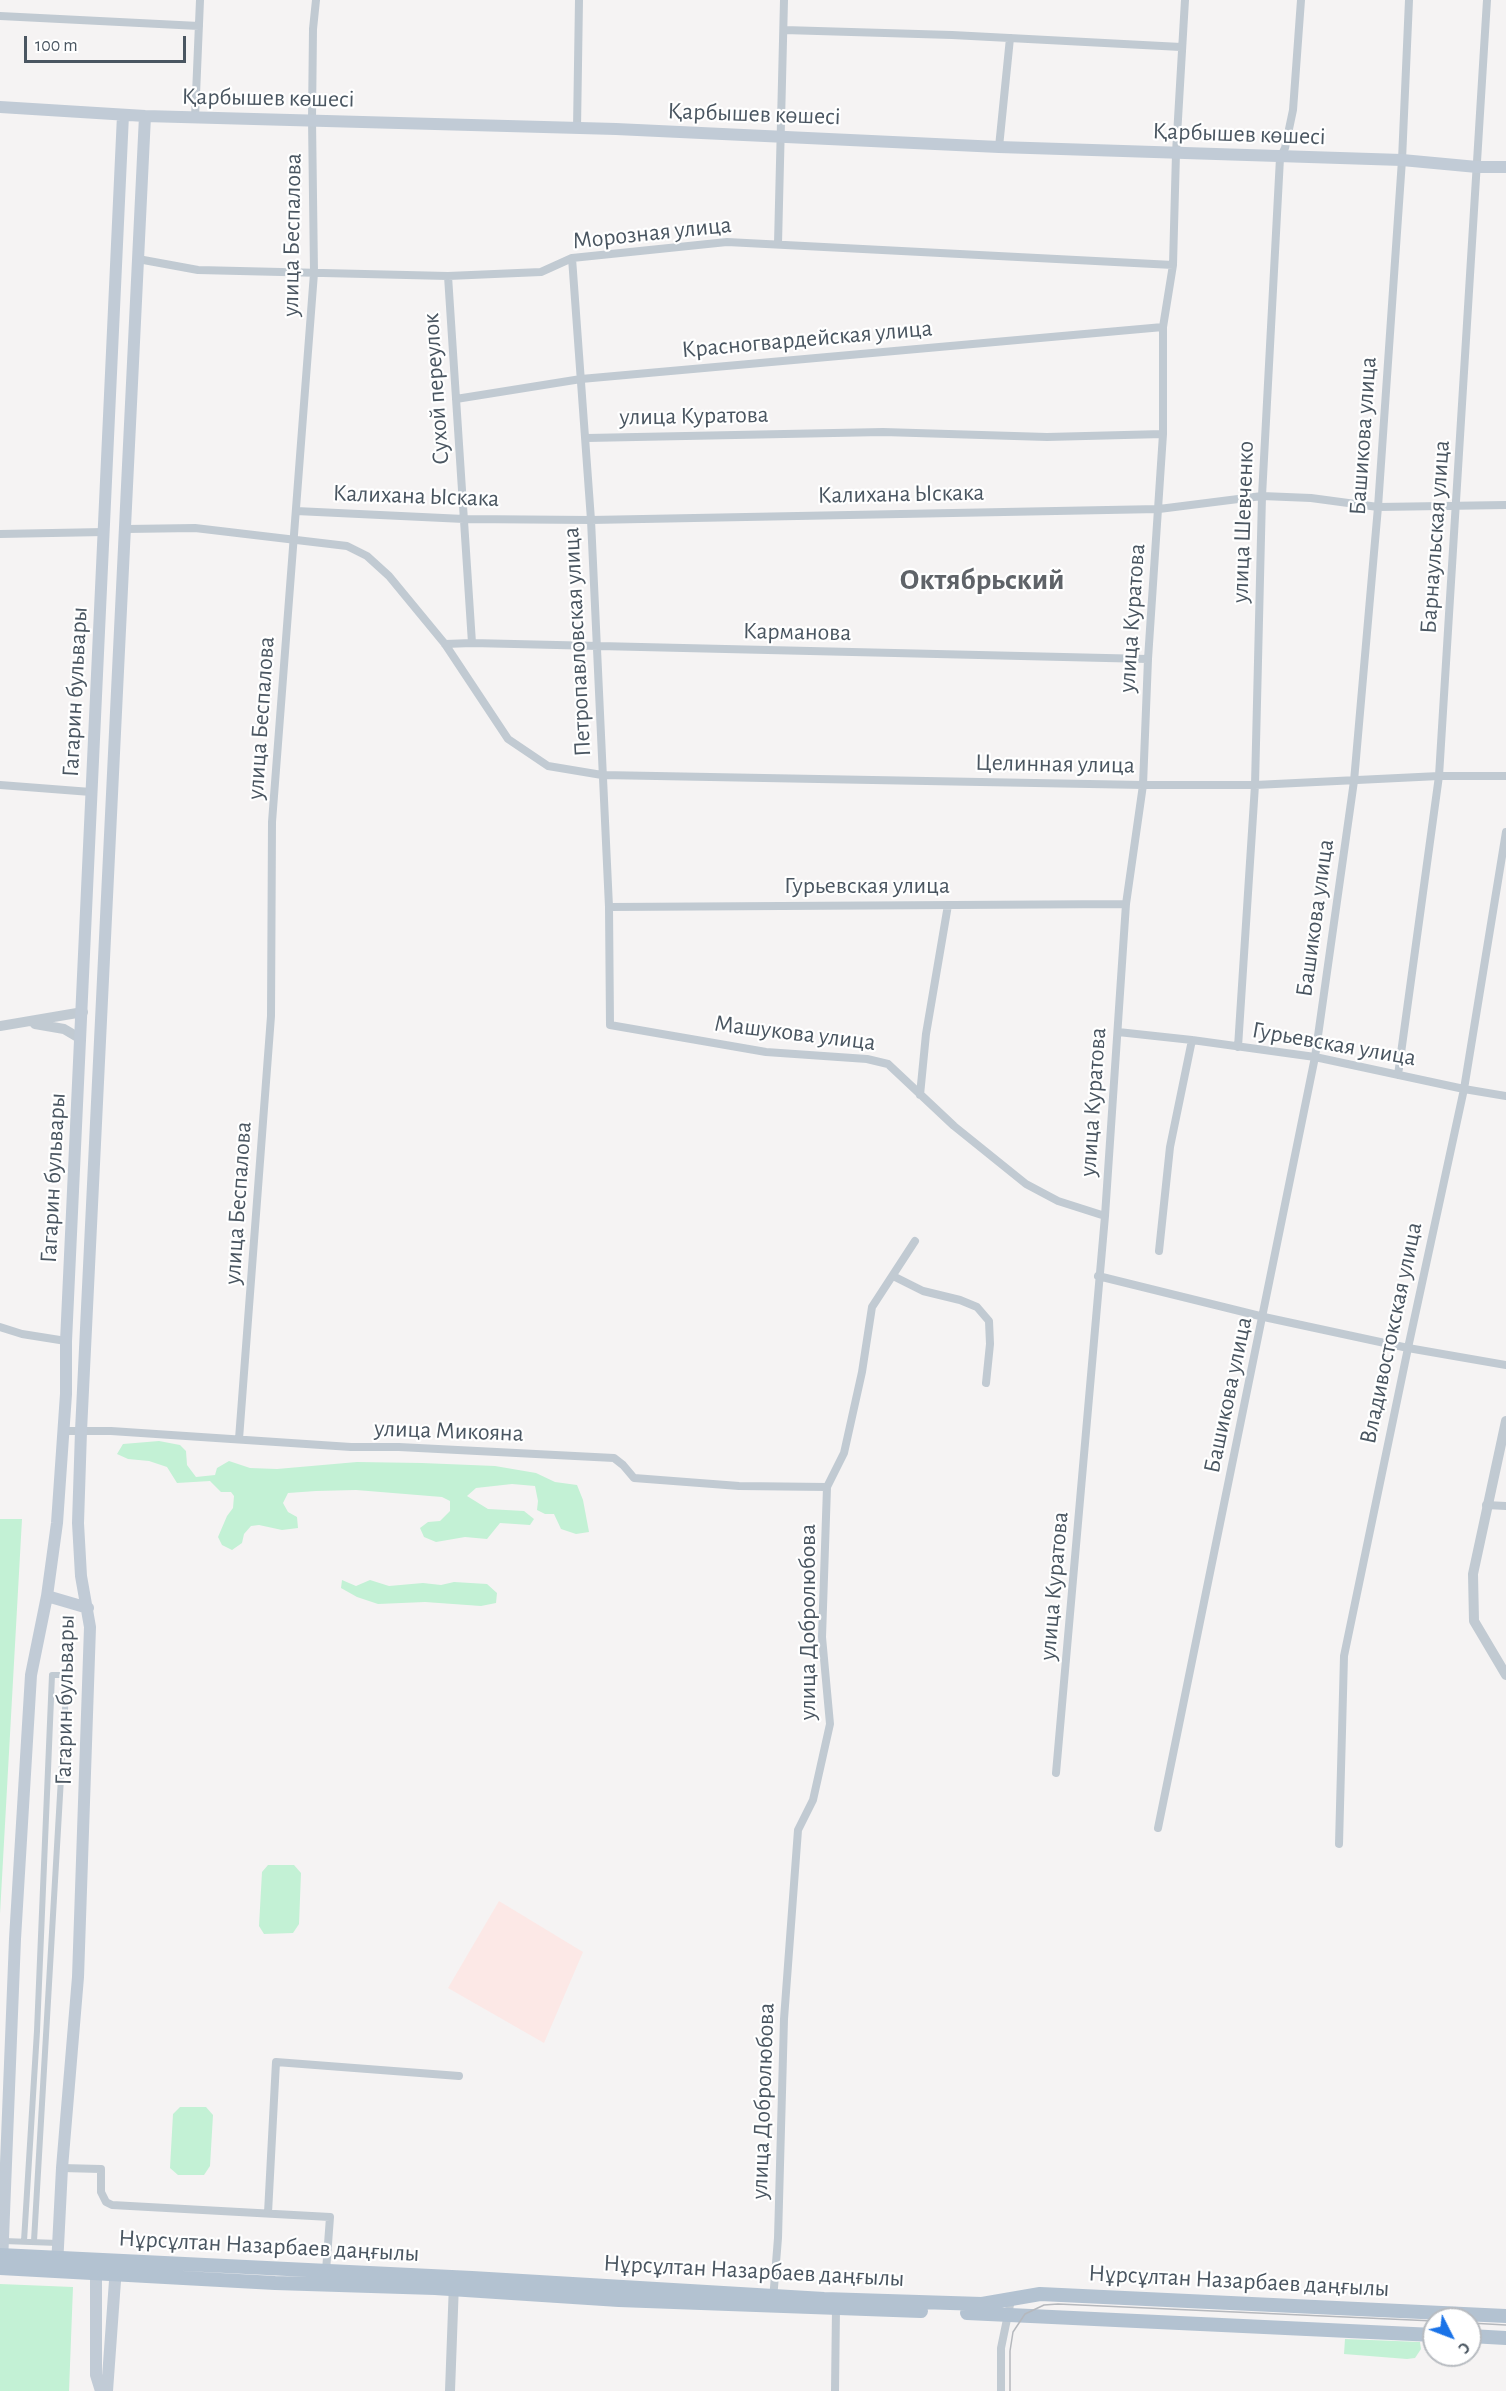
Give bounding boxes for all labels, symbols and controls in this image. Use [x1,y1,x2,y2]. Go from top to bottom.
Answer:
scale bar [27,24,189,62]
text: 100 m [35,37,78,55]
street label: Қарбышев көшесі [181,82,355,114]
street label: Қарбышев көшесі [667,97,841,131]
street label: Қарбышев көшесі [1152,117,1326,151]
street label: улица Беспалова [276,153,308,317]
street label: Морозная улица [571,210,733,256]
street label: Сухой переулок [416,312,456,466]
street label: Красногвардейская улица [680,314,934,364]
street label: Башикова улица [1343,356,1383,516]
street label: улица Куратова [619,400,769,432]
street label: Барнаульская улица [1414,439,1456,635]
street label: улица Шевченко [1226,441,1260,603]
street label: Калихана Ыскака [817,478,985,510]
street label: Калихана Ыскака [332,479,500,513]
street label: Петропавловская улица [557,527,597,757]
street label: улица Куратова [1112,542,1152,694]
district label: Октябрьский [899,562,1065,598]
street label: Гагарин бульвары [56,606,94,778]
street label: Карманова [743,617,851,647]
street label: улица Беспалова [241,635,281,801]
street label: Целинная улица [975,748,1135,780]
street label: Башикова улица [1290,837,1340,999]
street label: Гурьевская улица [784,872,950,900]
street label: Машукова улица [713,1009,877,1057]
street label: Гурьевская улица [1250,1015,1418,1073]
street label: улица Куратова [1073,1026,1113,1178]
street label: Гагарин бульвары [34,1092,72,1264]
street label: улица Беспалова [218,1120,258,1286]
street label: Владивостокская улица [1353,1219,1429,1447]
street label: Башикова улица [1197,1314,1259,1476]
street label: улица Микояна [374,1414,524,1448]
street label: улица Куратова [1033,1510,1075,1662]
street label: улица Добролюбова [794,1524,822,1720]
street label: Гагарин бульвары [49,1614,81,1786]
street label: улица Добролюбова [745,2002,781,2200]
street label: Нұрсұлтан Назарбаев даңғылы [118,2224,420,2268]
street label: Нұрсұлтан Назарбаев даңғылы [603,2249,905,2293]
street label: Нұрсұлтан Назарбаев даңғылы [1088,2259,1390,2303]
north arrow [1422,2307,1482,2367]
text: С [1455,2339,1473,2356]

